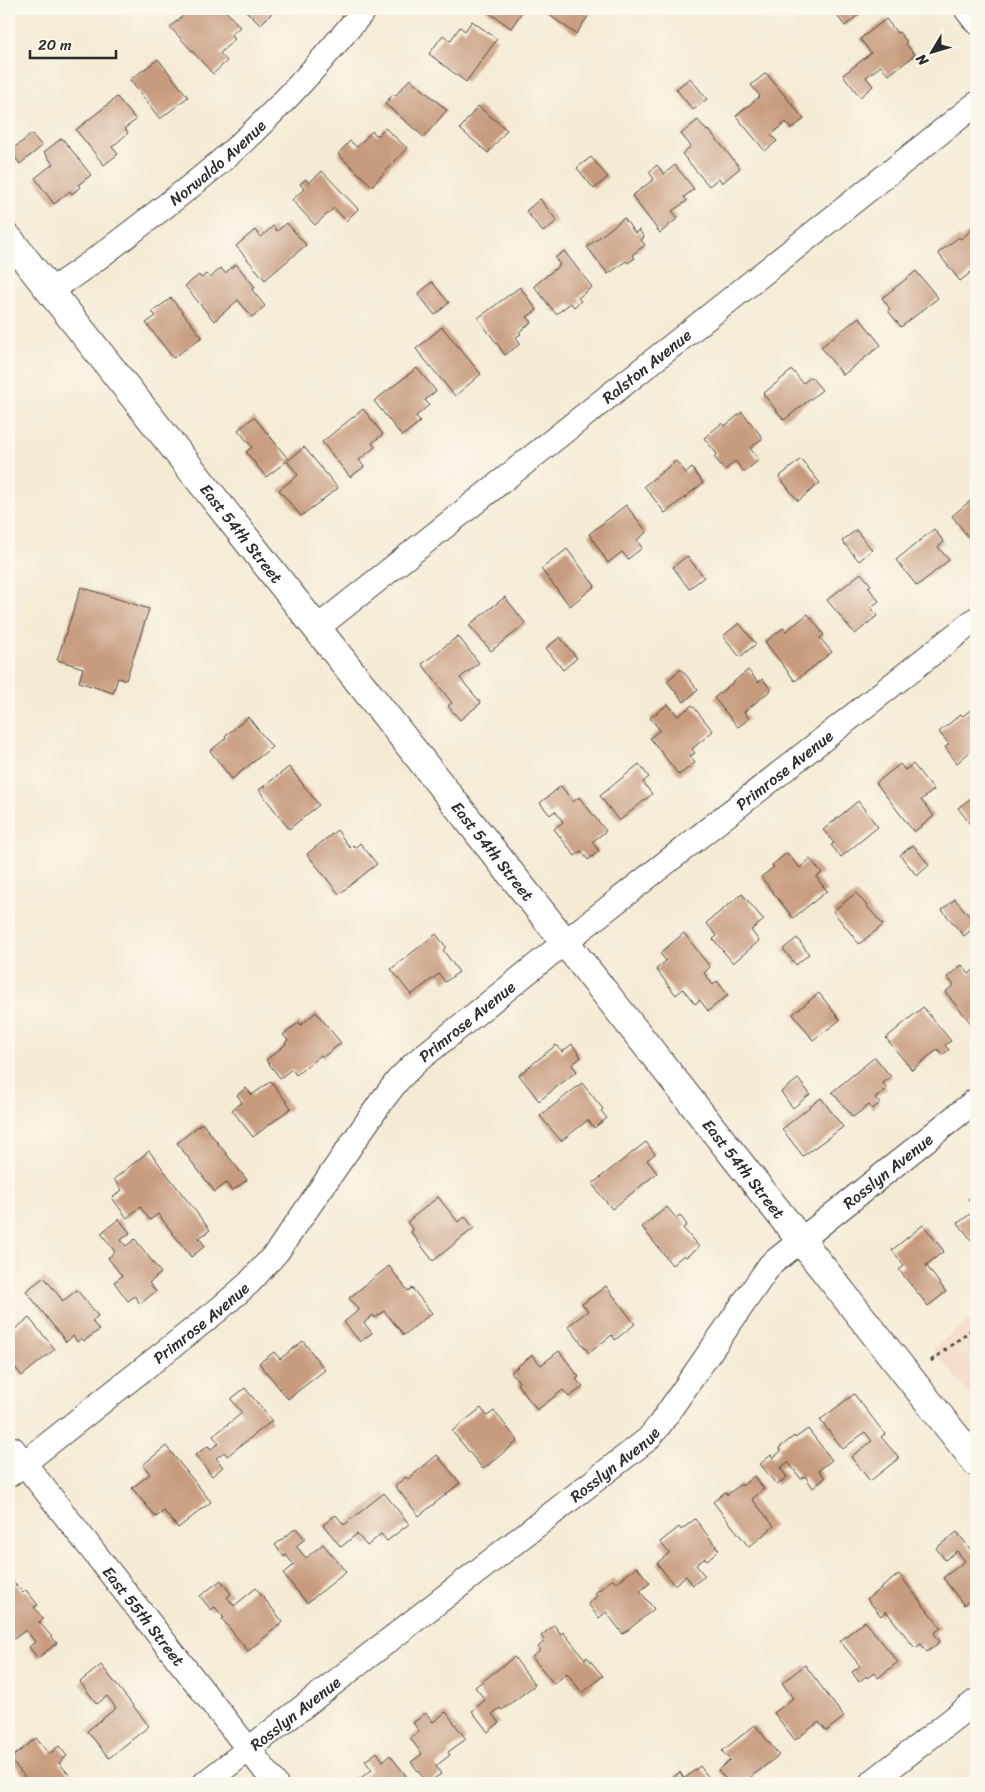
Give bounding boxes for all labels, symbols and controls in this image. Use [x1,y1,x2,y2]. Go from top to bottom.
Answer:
scale bar [30,28,116,60]
north arrow [908,28,958,78]
text: 20 m [38,32,72,58]
text: N [909,48,936,72]
street label: Norwaldo Avenue [162,112,273,213]
street label: Ralston Avenue [595,321,698,411]
street label: East 54th Street [192,477,290,590]
street label: Primrose Avenue [729,722,840,818]
street label: East 54th Street [443,795,541,908]
street label: Primrose Avenue [412,973,522,1070]
street label: East 54th Street [695,1112,793,1225]
street label: Rosslyn Avenue [836,1126,940,1217]
street label: Primrose Avenue [146,1274,257,1372]
street label: Rosslyn Avenue [563,1420,668,1510]
street label: East 55th Street [95,1559,192,1673]
street label: Rosslyn Avenue [243,1668,348,1758]

